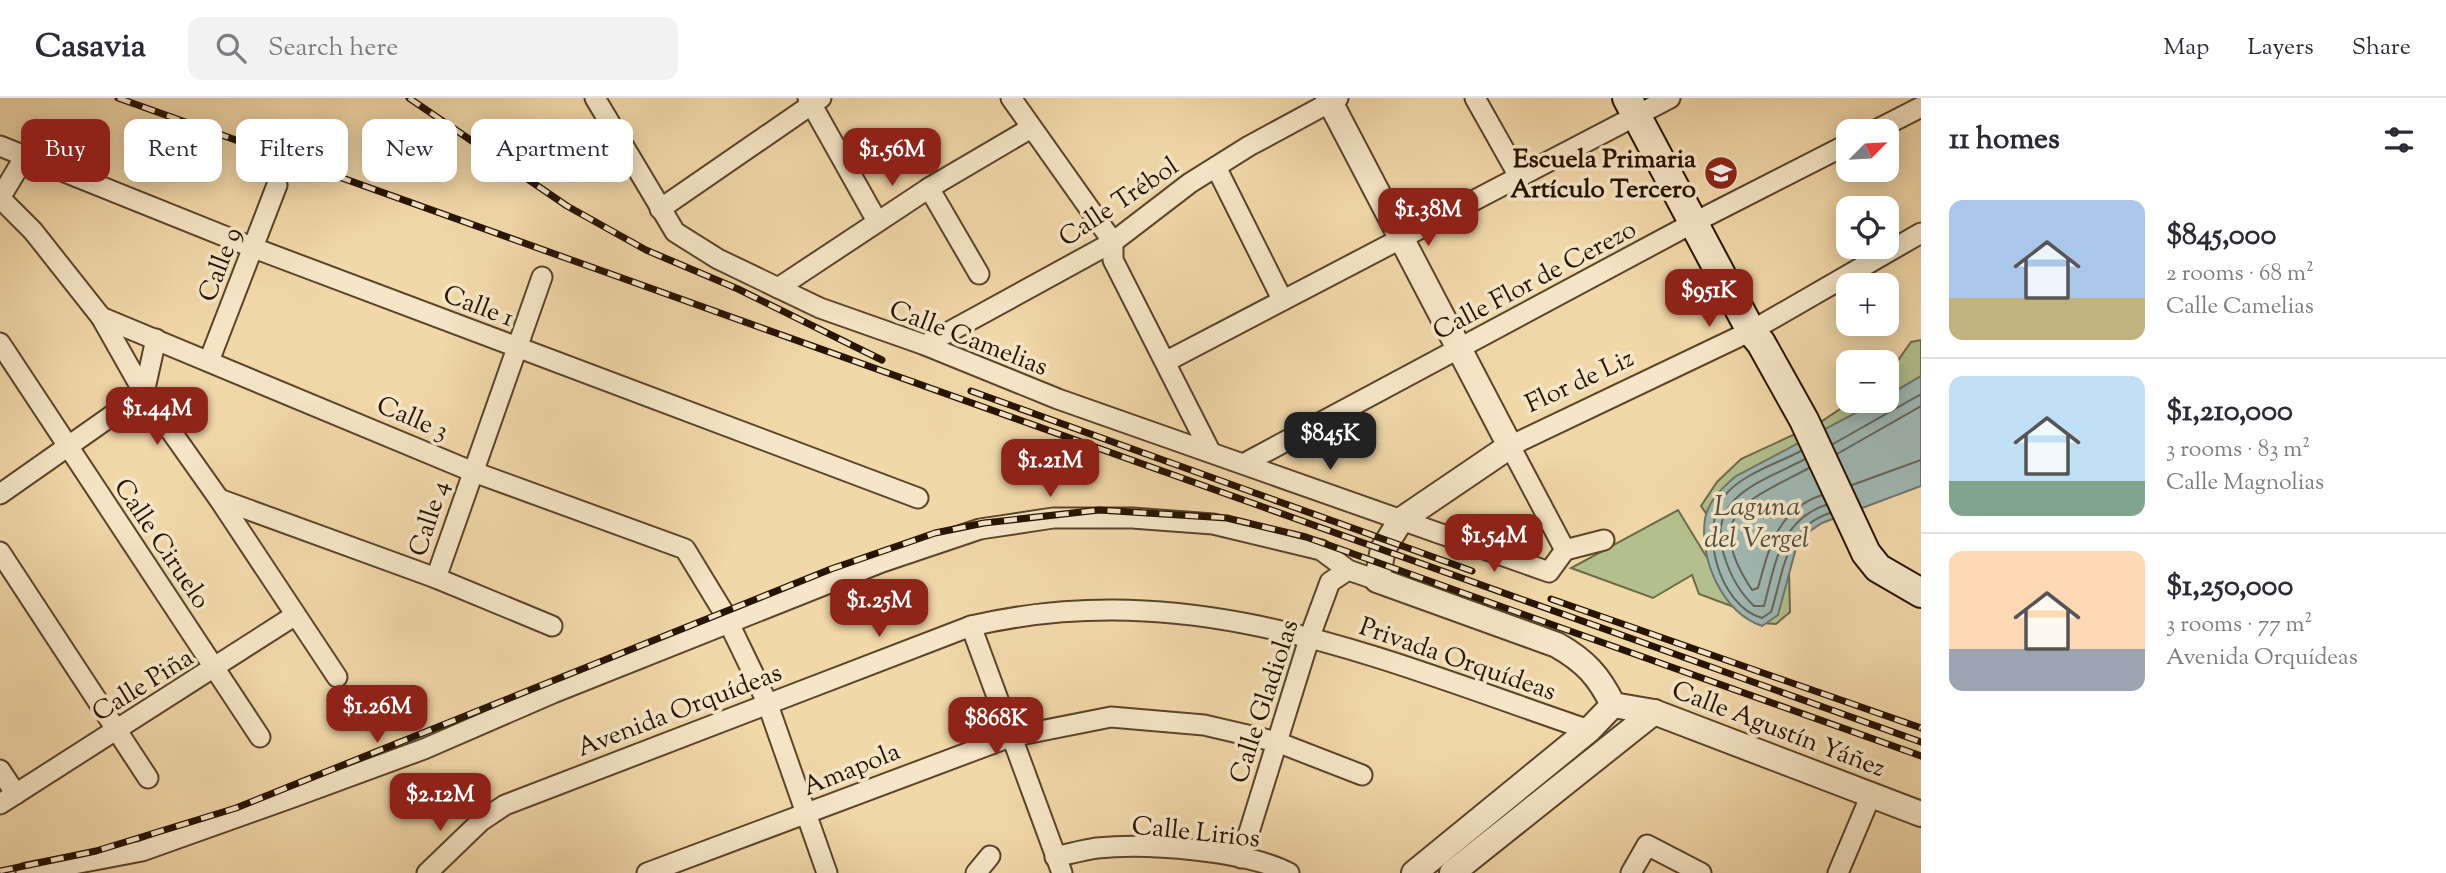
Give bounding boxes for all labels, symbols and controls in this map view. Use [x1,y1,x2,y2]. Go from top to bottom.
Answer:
search box [188,17,678,80]
text: Casavia [35,24,146,72]
icon: search [212,29,250,67]
text: Search here [268,30,398,67]
text: Map [2163,31,2209,65]
text: Layers [2247,31,2314,65]
text: Share [2352,31,2411,65]
chip: Buy [21,119,110,182]
chip: Rent [124,119,222,182]
chip: Filters [236,119,348,182]
chip: New [362,119,457,182]
chip: Apartment [471,119,633,182]
north arrow [1836,119,1899,182]
map controls [1836,119,1899,413]
text: 11 homes [1949,119,2060,162]
icon: filters [2380,121,2418,159]
pin: $1.56M [835,129,949,188]
text: $1.56M [859,134,925,167]
place label: Escuela Primaria Artículo Tercero [1510,142,1696,209]
street label: Calle Trébol [1052,149,1187,257]
school or university icon: Escuela Primaria Artículo Tercero [1702,154,1740,192]
pin: $1.38M [1371,188,1485,248]
text: $1.38M [1394,194,1462,227]
button: locate [1836,196,1899,259]
street label: Calle Flor de Cerezo [1427,212,1644,351]
text: $845,000 [2166,215,2276,258]
street label: Calle 9 [190,222,252,308]
icon: home [2005,228,2089,312]
text: 2 rooms · 68 m² [2166,258,2314,291]
pin: $951K [1660,270,1758,329]
button: + [1836,273,1899,336]
text: $951K [1681,275,1737,308]
street label: Calle 1 [437,277,519,338]
text: Calle Camelias [2166,291,2314,324]
street label: Calle Camelias [883,292,1053,387]
street label: Flor de Liz [1520,341,1641,424]
button: − [1836,350,1899,413]
pin: $1.44M [100,388,214,447]
street label: Calle 3 [370,388,454,451]
text: $1,210,000 [2166,391,2293,434]
text: $1.44M [122,393,192,426]
icon: home [2005,404,2089,488]
pin: $845K [1281,412,1379,472]
text: $845K [1300,418,1360,451]
text: 3 rooms · 83 m² [2166,434,2310,467]
pin: $1.21M [993,440,1107,499]
text: $1.21M [1017,445,1083,478]
text: Calle Magnolias [2166,467,2324,500]
street label: Calle Ciruelo [104,472,218,617]
street label: Calle 4 [401,476,460,561]
water label: Laguna del Vergel [1705,488,1809,560]
pin: $1.54M [1437,514,1551,574]
text: $1.54M [1461,520,1527,553]
text: $1,250,000 [2166,566,2293,609]
icon: home [2005,579,2089,663]
pin: $1.25M [822,580,936,639]
text: $1.25M [846,585,912,618]
street label: Privada Orquídeas [1354,609,1561,711]
text: 3 rooms · 77 m² [2166,609,2312,642]
street label: Calle Gladiolas [1221,615,1309,788]
street label: Calle Piña [85,640,201,732]
text: Avenida Orquídeas [2166,642,2358,675]
street label: Avenida Orquídeas [572,655,788,767]
street label: Calle Agustín Yáñez [1666,673,1890,788]
pin: $1.26M [320,686,434,745]
text: $1.26M [342,691,412,724]
pin: $868K [947,698,1045,757]
text: $868K [964,703,1028,736]
street label: Amapola [798,734,906,807]
pin: $2.12M [383,774,497,833]
text: $2.12M [406,779,474,812]
street label: Calle Lirios [1130,808,1262,859]

